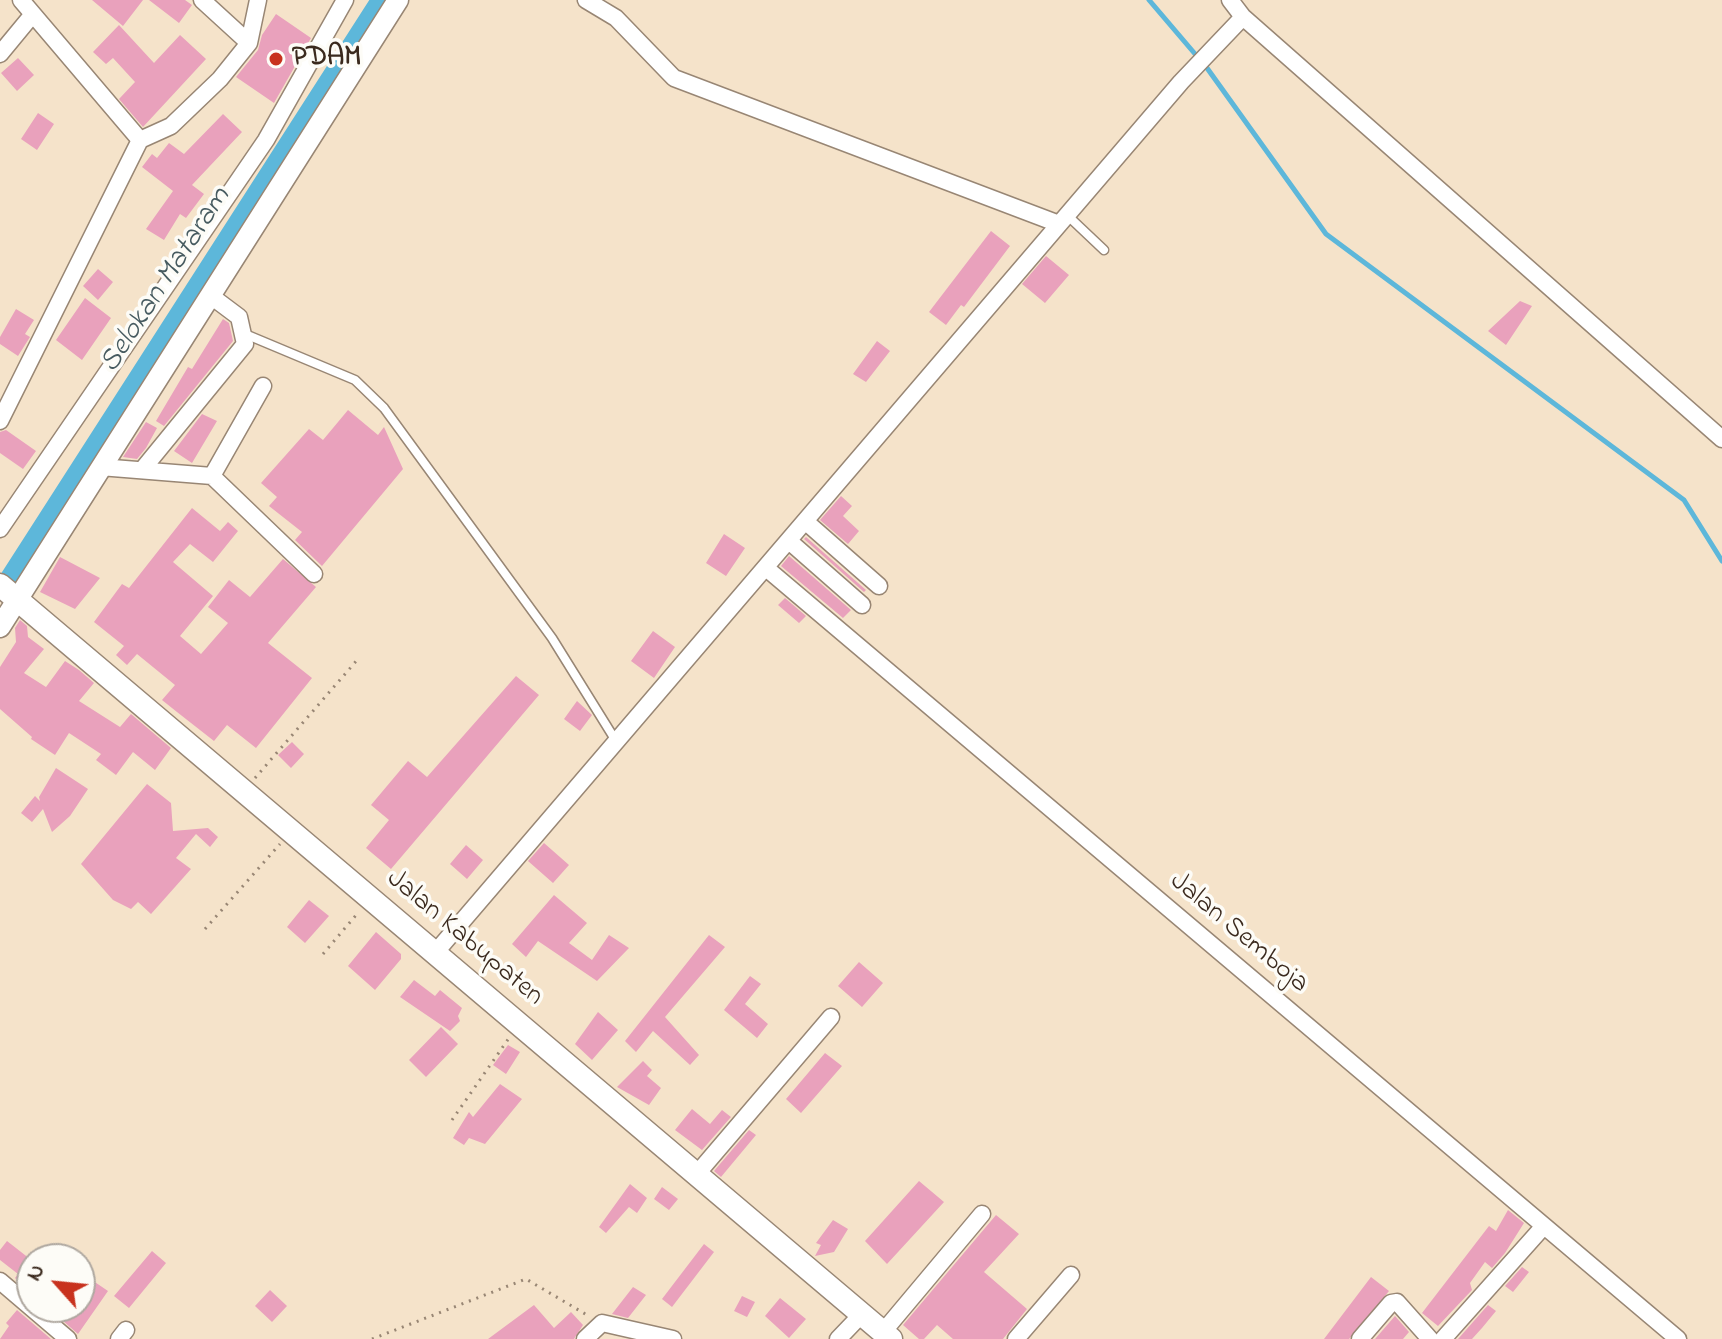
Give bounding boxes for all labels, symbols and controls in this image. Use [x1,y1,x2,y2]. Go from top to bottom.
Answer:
place label: PDAM [292,42,361,76]
marker: PDAM [267,50,285,68]
water label: Selokan Mataram [94,182,240,380]
street label: Jalan Kabupaten [379,863,549,1015]
street label: Jalan Semboja [1162,866,1314,1002]
north arrow [16,1243,96,1323]
text: N [19,1259,54,1287]

